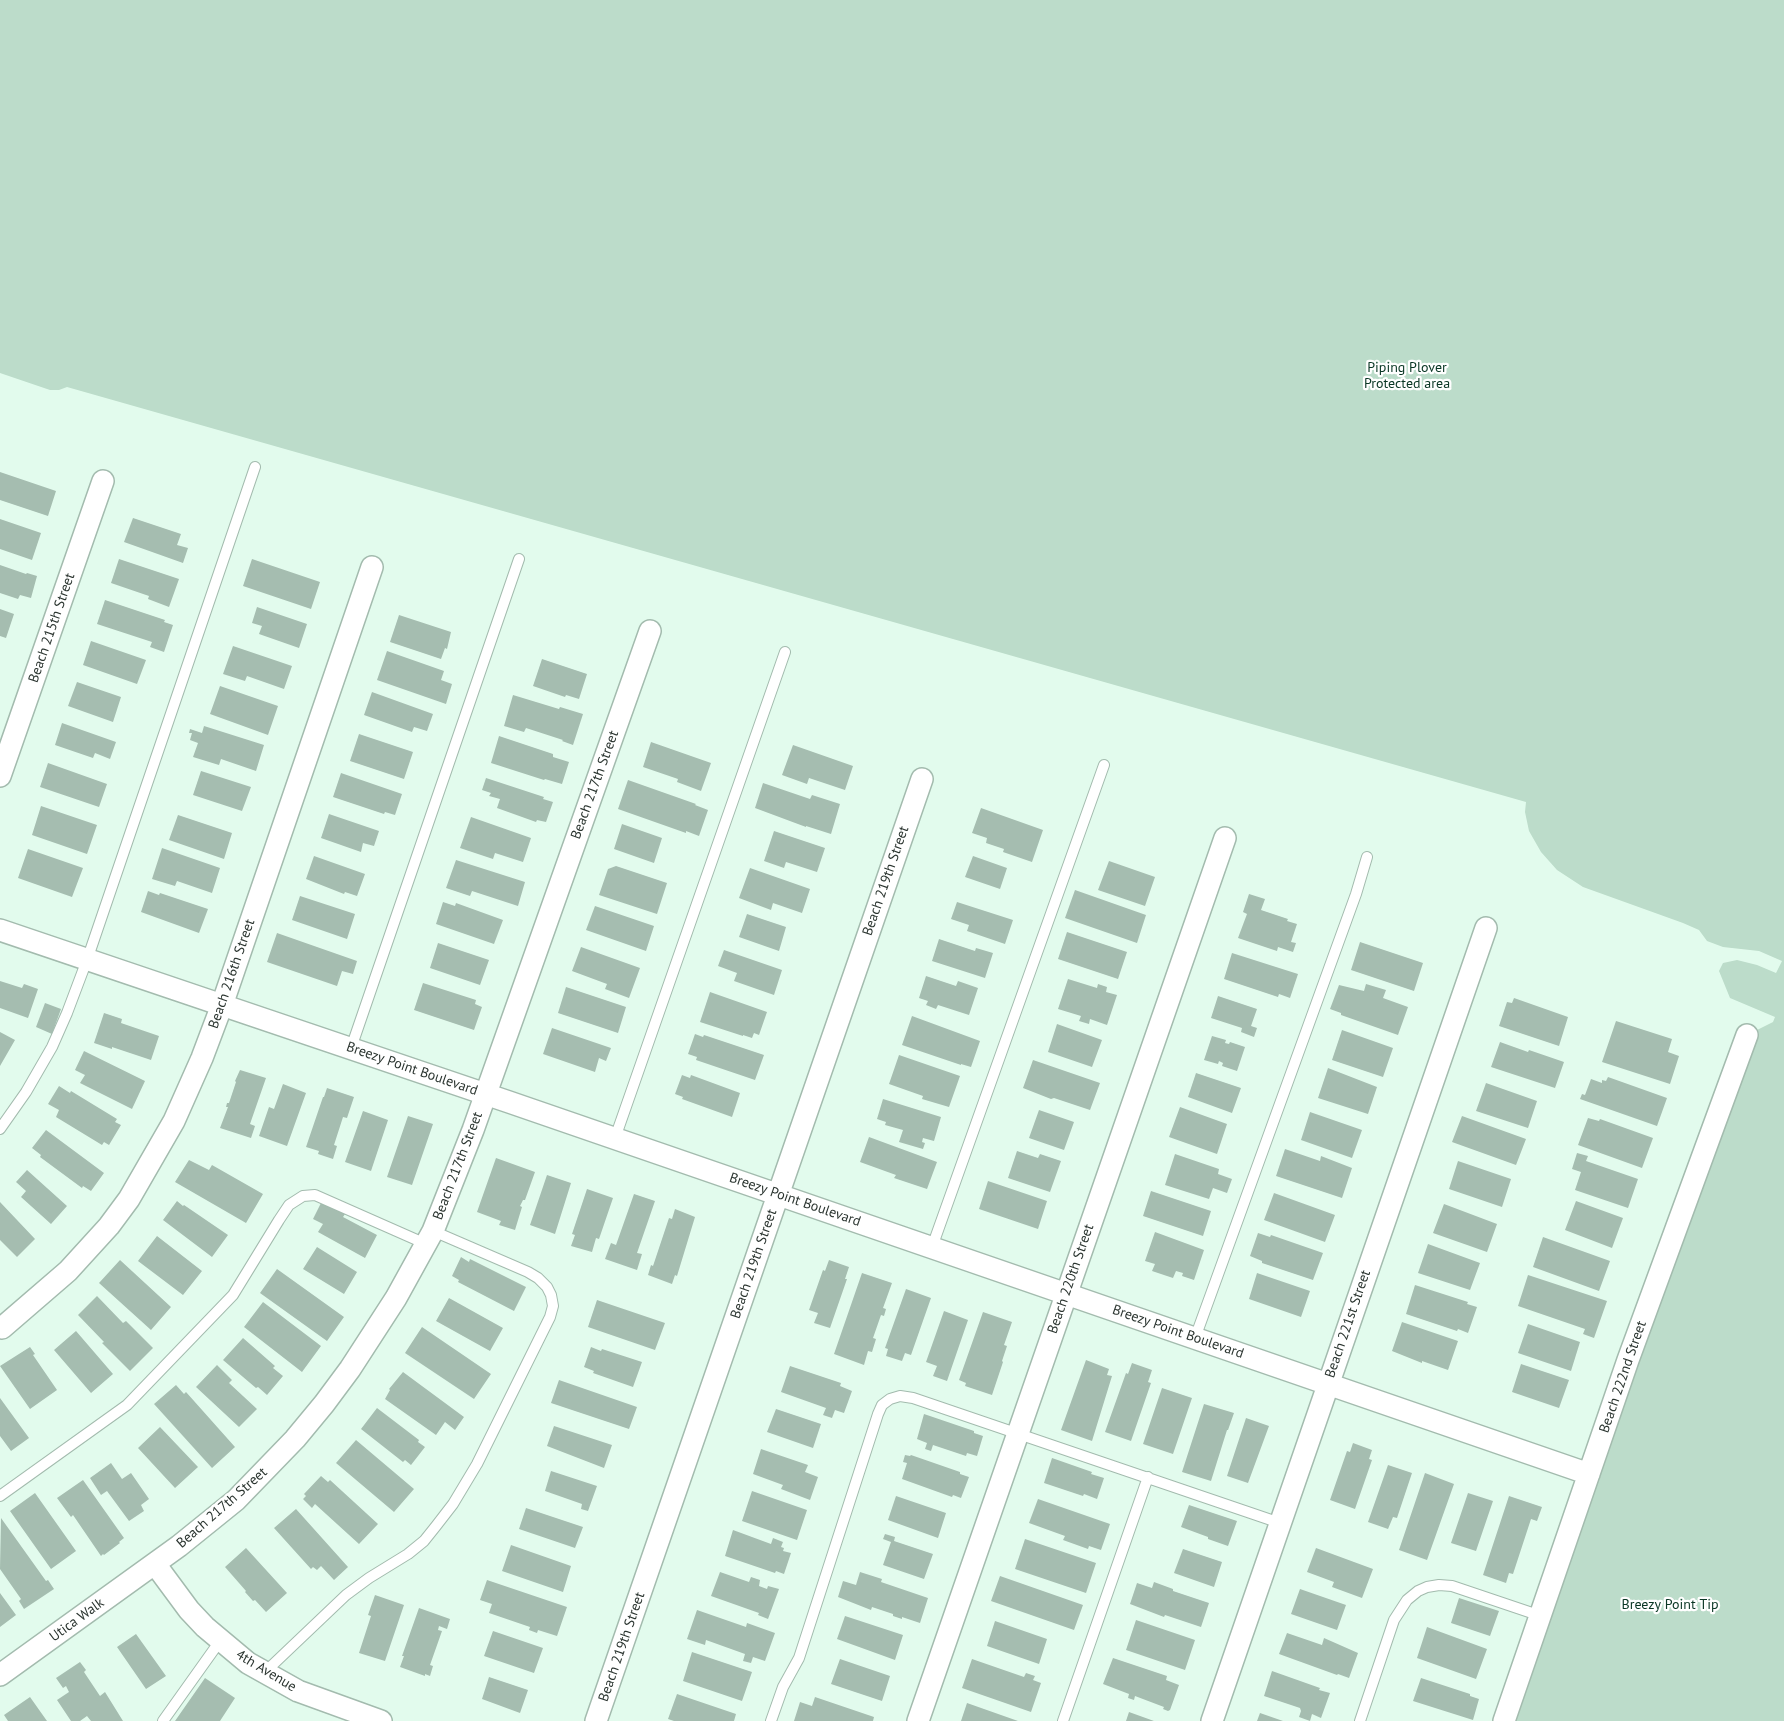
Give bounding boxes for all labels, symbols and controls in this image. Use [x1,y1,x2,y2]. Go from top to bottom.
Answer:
park label: Piping Plover Protected area [1364,360,1450,392]
street label: Beach 215th Street [25,571,79,685]
street label: Beach 217th Street [568,728,622,842]
street label: Beach 219th Street [859,824,913,938]
street label: Beach 216th Street [205,917,259,1031]
street label: Breezy Point Boulevard [344,1039,480,1099]
street label: Beach 217th Street [430,1110,486,1222]
street label: Breezy Point Boulevard [727,1170,863,1230]
street label: Beach 219th Street [727,1207,781,1321]
street label: Beach 220th Street [1044,1222,1098,1336]
street label: Beach 221st Street [1322,1268,1374,1380]
street label: Breezy Point Boulevard [1110,1302,1246,1362]
street label: Beach 222nd Street [1596,1319,1650,1435]
street label: Beach 217th Street [173,1464,271,1552]
street label: Beach 219th Street [595,1590,649,1704]
street label: Utica Walk [46,1595,108,1645]
park label: Breezy Point Tip [1621,1597,1719,1613]
street label: 4th Avenue [233,1646,299,1696]

